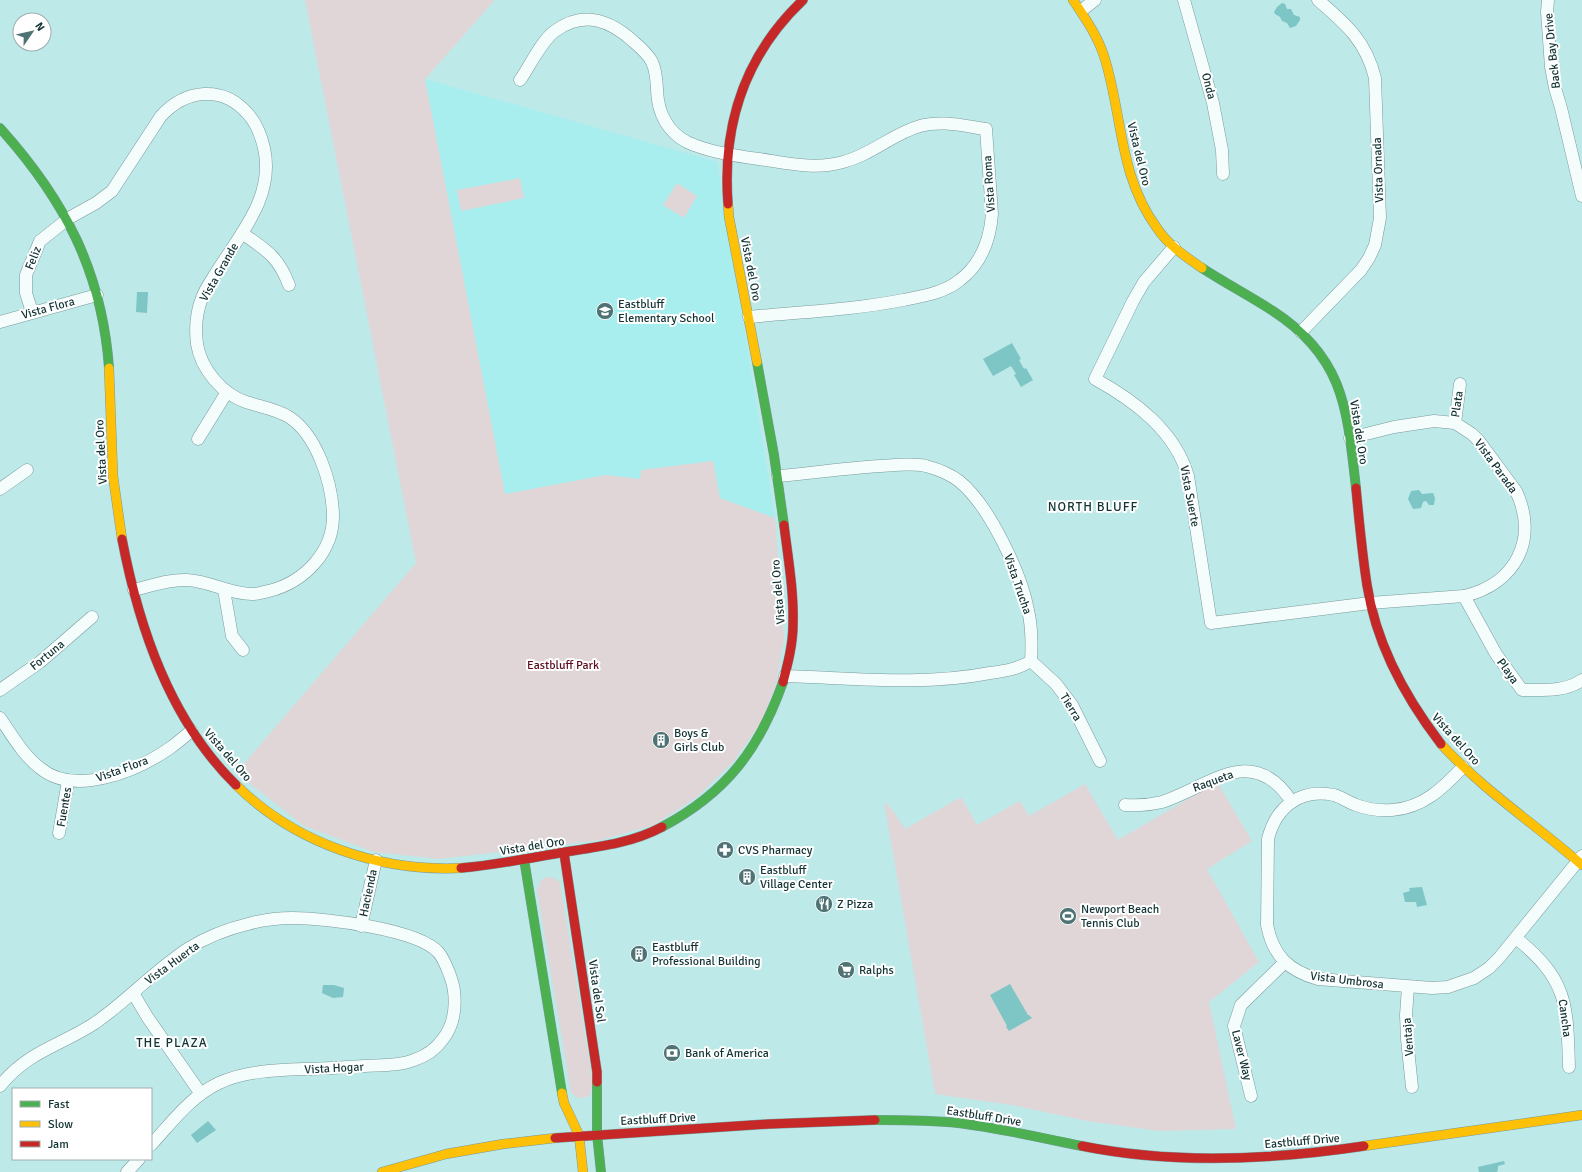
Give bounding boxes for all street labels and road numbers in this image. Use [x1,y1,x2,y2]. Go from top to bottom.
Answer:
street label: Back Bay Drive [1541,12,1564,89]
street label: Onda [1198,71,1219,101]
street label: Vista del Oro [1123,121,1154,188]
street label: Vista Ornada [1370,137,1387,203]
street label: Vista Roma [980,155,999,213]
street label: Vista del Oro [737,236,764,303]
street label: Vista Grande [197,240,242,304]
street label: Feliz [22,244,45,272]
street label: Vista Flora [20,294,76,323]
street label: Plata [1448,390,1467,418]
street label: Vista del Oro [1346,399,1371,465]
street label: Vista del Oro [92,419,111,485]
street label: Vista Parada [1471,436,1520,496]
street label: Vista Suerte [1176,464,1203,528]
street label: Vista Trucha [1000,552,1035,616]
street label: Vista del Oro [768,559,789,625]
street label: Fortuna [27,637,68,674]
street label: Playa [1493,656,1522,687]
street label: Tierra [1056,691,1085,724]
street label: Vista del Oro [1428,710,1483,769]
street label: Vista del Oro [201,726,255,785]
street label: Vista Flora [94,753,150,786]
street label: Raqueta [1191,767,1236,796]
street label: Fuentes [54,786,75,828]
street label: Vista del Oro [499,834,565,859]
street label: Hacienda [356,868,381,918]
street label: Vista Huerta [142,939,203,988]
street label: Vista del Sol [585,959,608,1024]
street label: Vista Umbrosa [1309,969,1385,992]
street label: Cancha [1554,998,1575,1038]
street label: Ventaja [1400,1017,1417,1057]
street label: Laver Way [1228,1028,1255,1082]
street label: Vista Hogar [304,1059,365,1078]
street label: Eastbluff Drive [945,1103,1022,1130]
street label: Eastbluff Drive [620,1110,696,1129]
street label: Eastbluff Drive [1264,1131,1340,1152]

